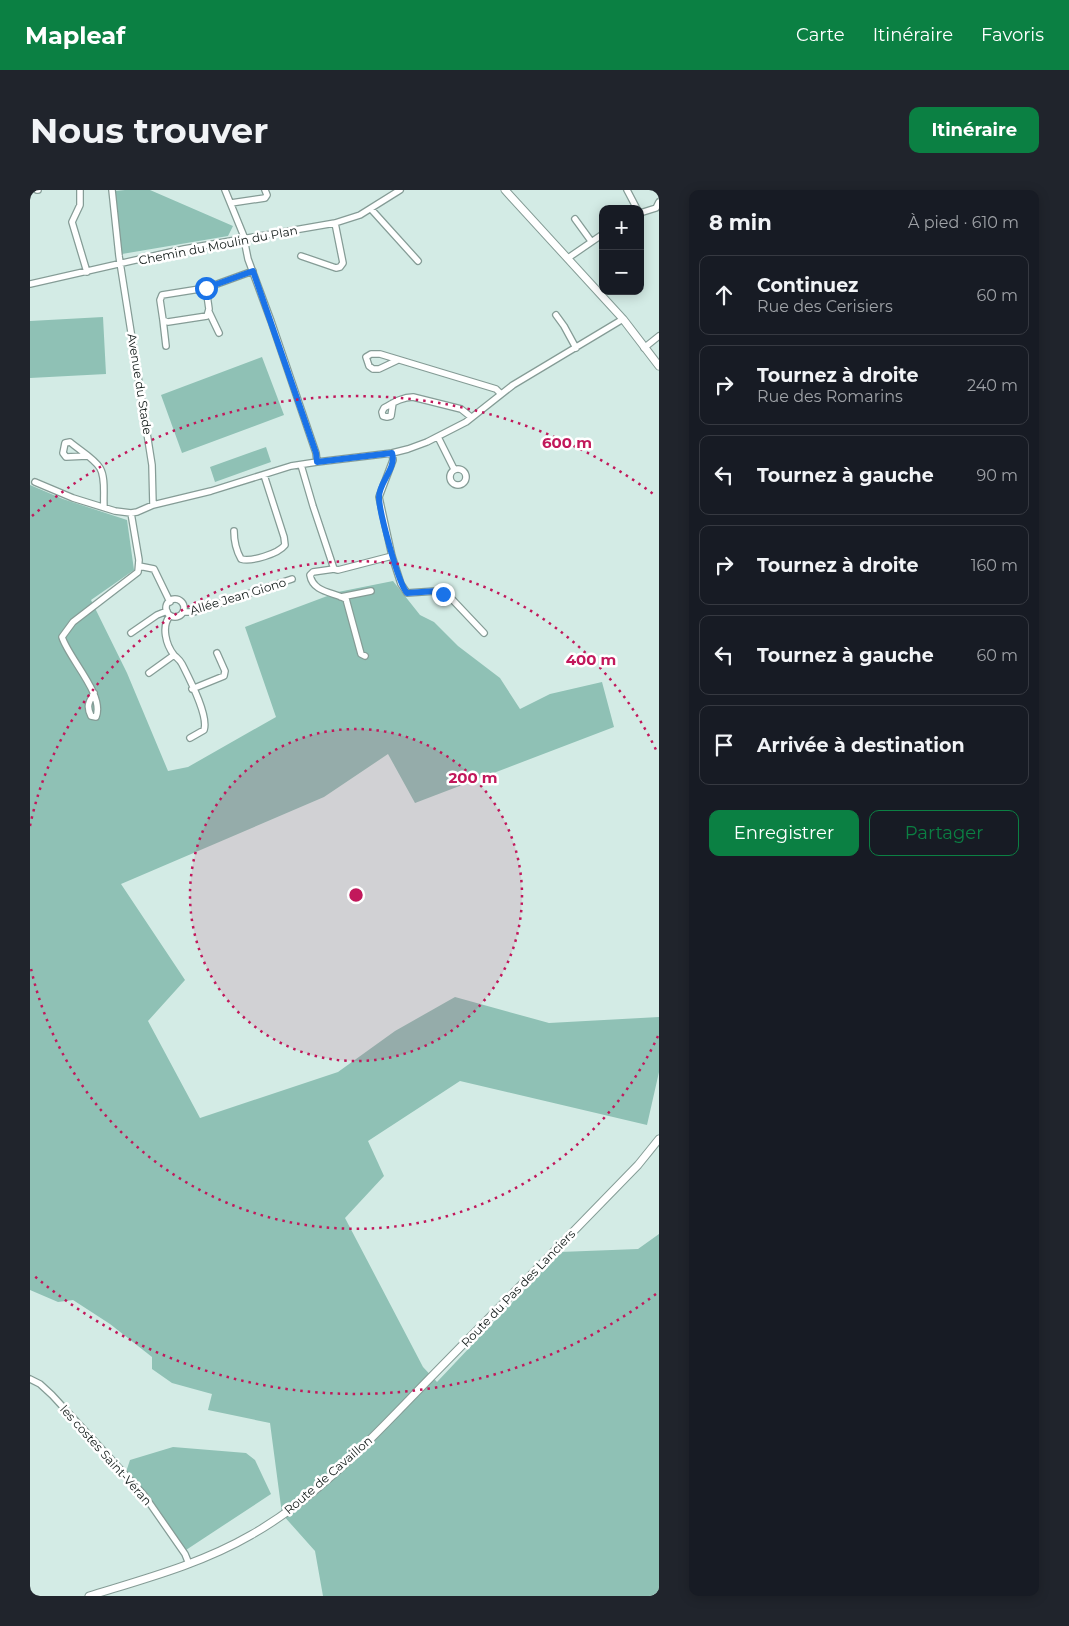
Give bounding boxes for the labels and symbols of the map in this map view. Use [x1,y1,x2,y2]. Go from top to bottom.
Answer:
street label: Chemin du Moulin du Plan [137,222,299,268]
route start [195,277,218,300]
street label: Avenue du Stade [125,332,155,436]
text: 600 m [542,433,592,452]
street label: Allée Jean Giono [188,574,288,618]
route end [432,583,455,606]
text: 400 m [566,650,616,669]
text: 200 m [448,768,498,787]
centre of rings [347,886,365,904]
street label: Route du Pas des Lanciers [458,1226,578,1350]
street label: les costes Saint-Véran [57,1402,155,1508]
street label: Route de Cavaillon [281,1433,375,1517]

